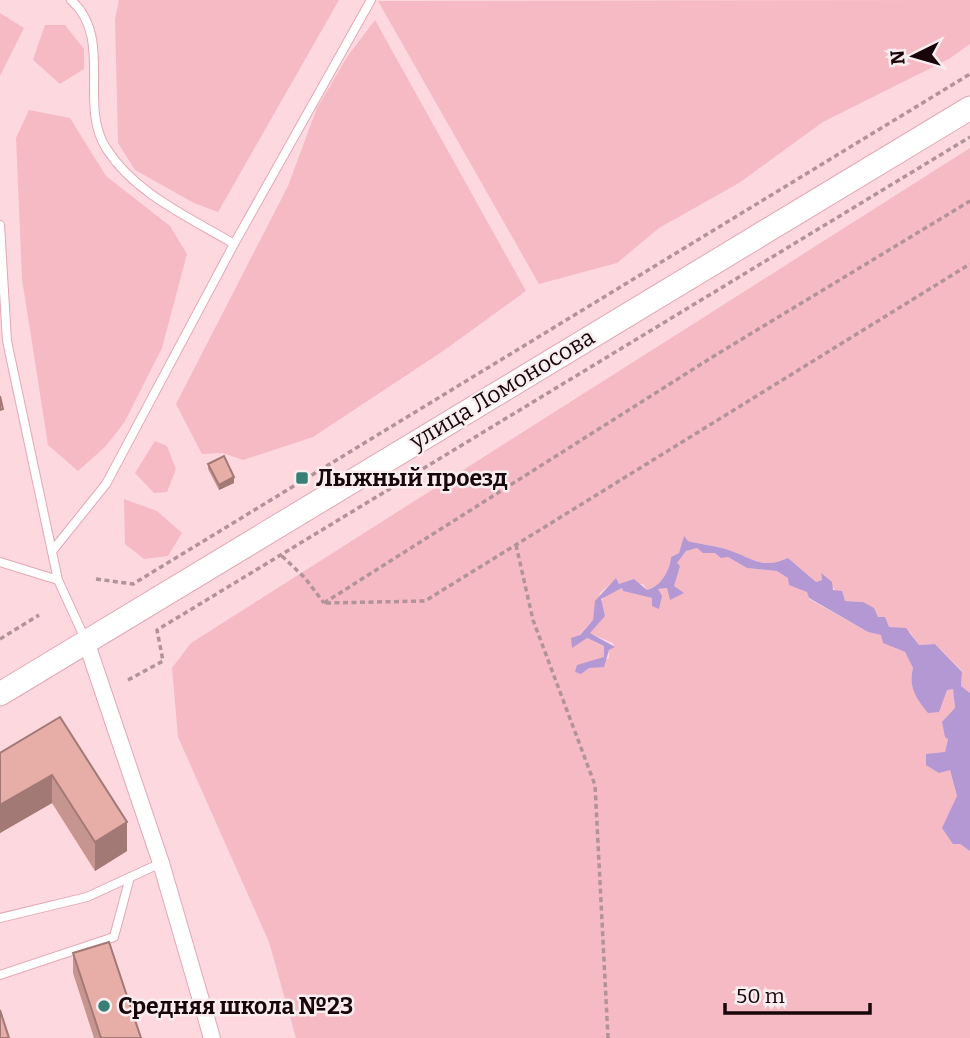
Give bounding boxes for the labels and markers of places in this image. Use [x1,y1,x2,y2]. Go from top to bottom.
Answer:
place label: Лыжный проезд [316,464,508,492]
marker: Лыжный проезд [294,470,310,486]
place label: Средняя школа №23 [118,992,353,1020]
marker: Средняя школа №23 [96,998,112,1014]

